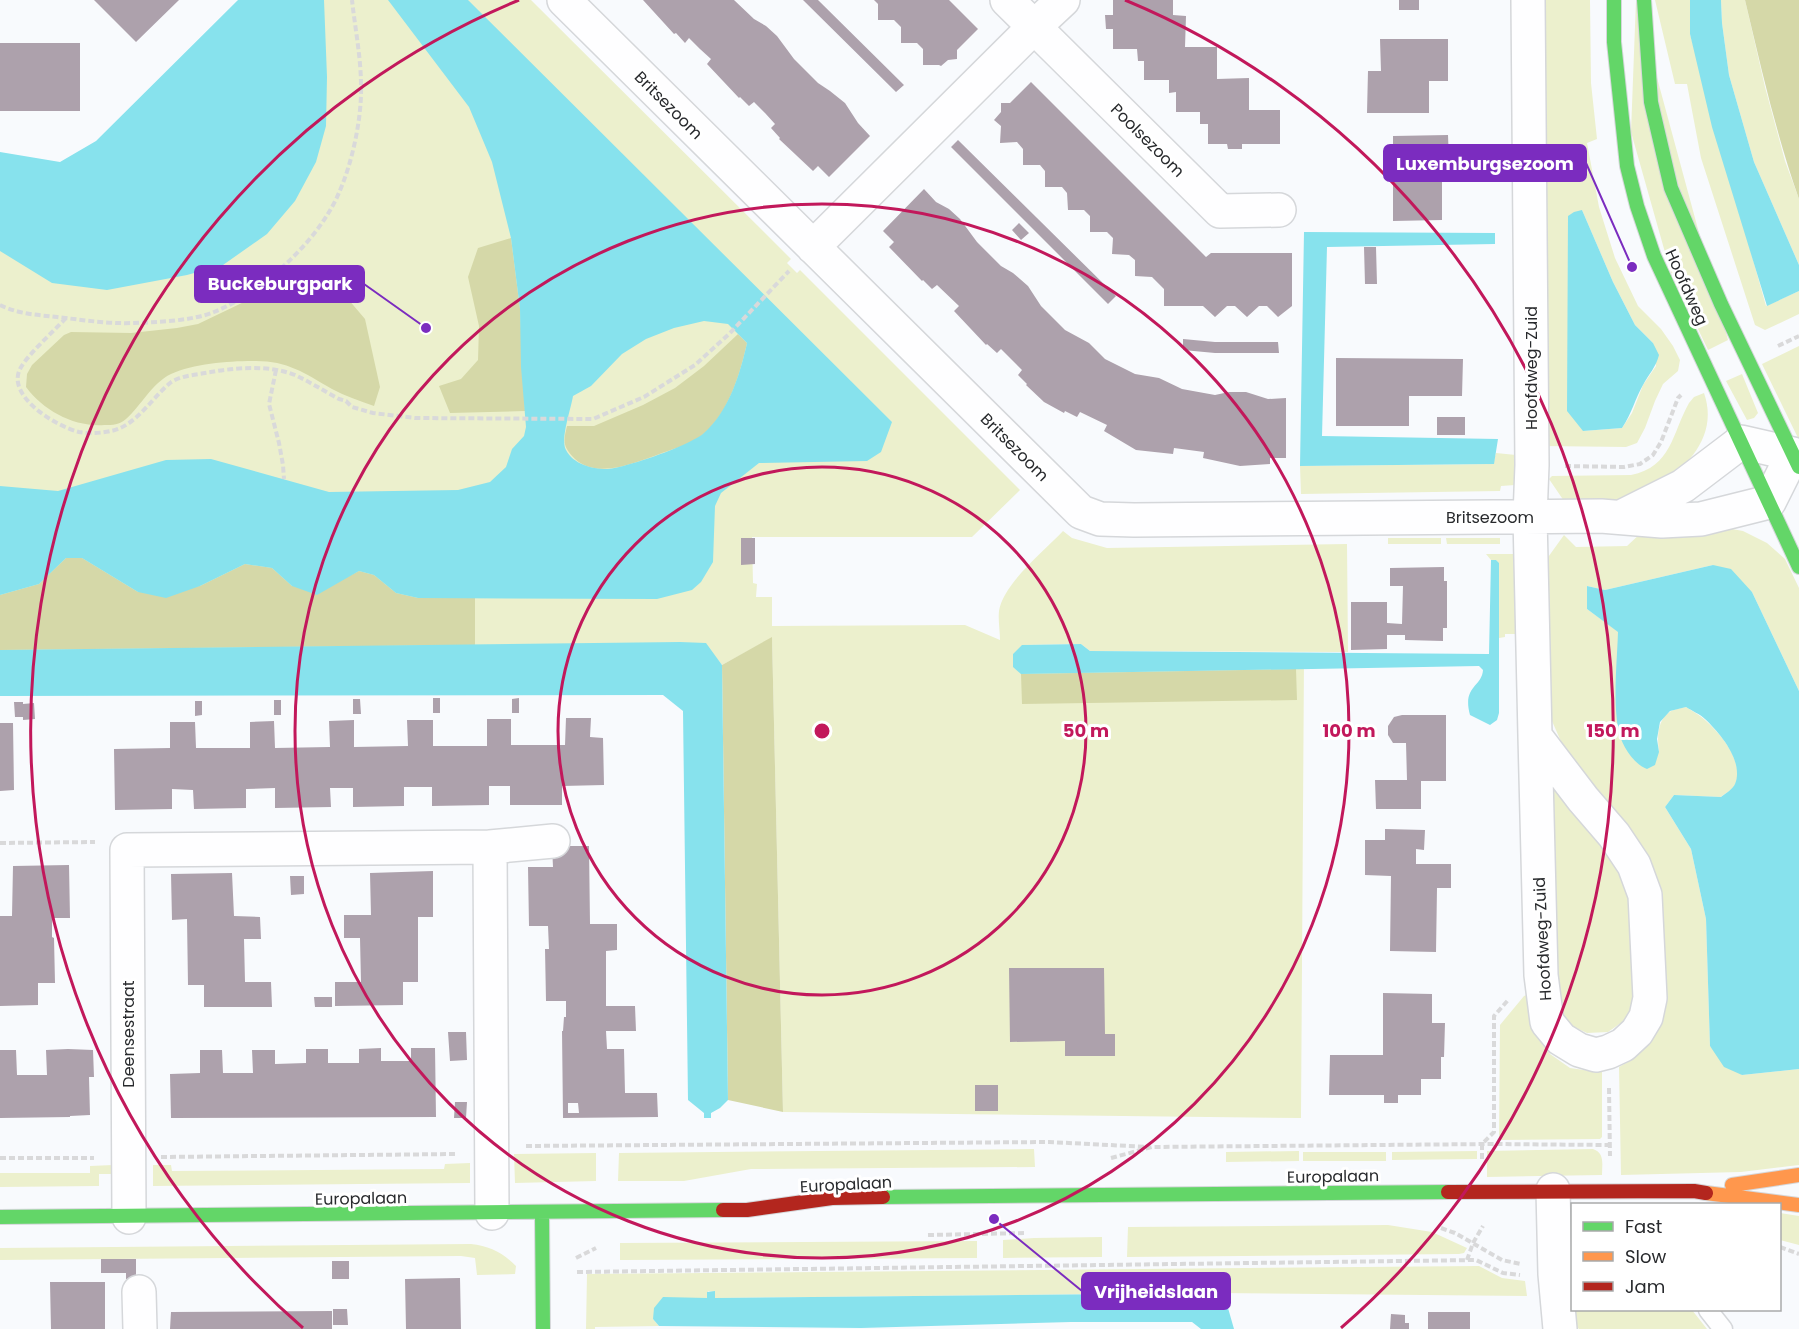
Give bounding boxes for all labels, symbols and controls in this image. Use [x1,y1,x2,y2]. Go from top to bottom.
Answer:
street label: Britsezoom [629,66,708,145]
street label: Poolsezoom [1106,98,1190,182]
callout: Luxemburgsezoom [1384,145,1586,181]
text: Luxemburgsezoom [1396,151,1574,176]
street label: Hoofdweg [1659,245,1714,329]
callout: Buckeburgpark [195,266,364,302]
text: Buckeburgpark [208,271,353,296]
street label: Hoofdweg-Zuid [1520,306,1543,430]
street label: Britsezoom [975,408,1054,487]
street label: Britsezoom [1446,506,1534,529]
text: 50 m [1063,718,1109,743]
text: 100 m [1322,718,1376,743]
text: 150 m [1586,718,1640,743]
centre of rings [812,721,832,741]
street label: Hoofdweg-Zuid [1528,876,1557,1001]
street label: Deensestraat [117,980,140,1088]
street label: Europalaan [1287,1164,1379,1189]
street label: Europalaan [799,1171,893,1198]
street label: Europalaan [315,1186,407,1211]
legend [1571,1203,1781,1311]
text: Fast [1625,1214,1662,1239]
text: Slow [1625,1244,1667,1269]
callout: Vrijheidslaan [1082,1273,1230,1309]
text: Jam [1625,1274,1665,1299]
text: Vrijheidslaan [1094,1279,1218,1304]

